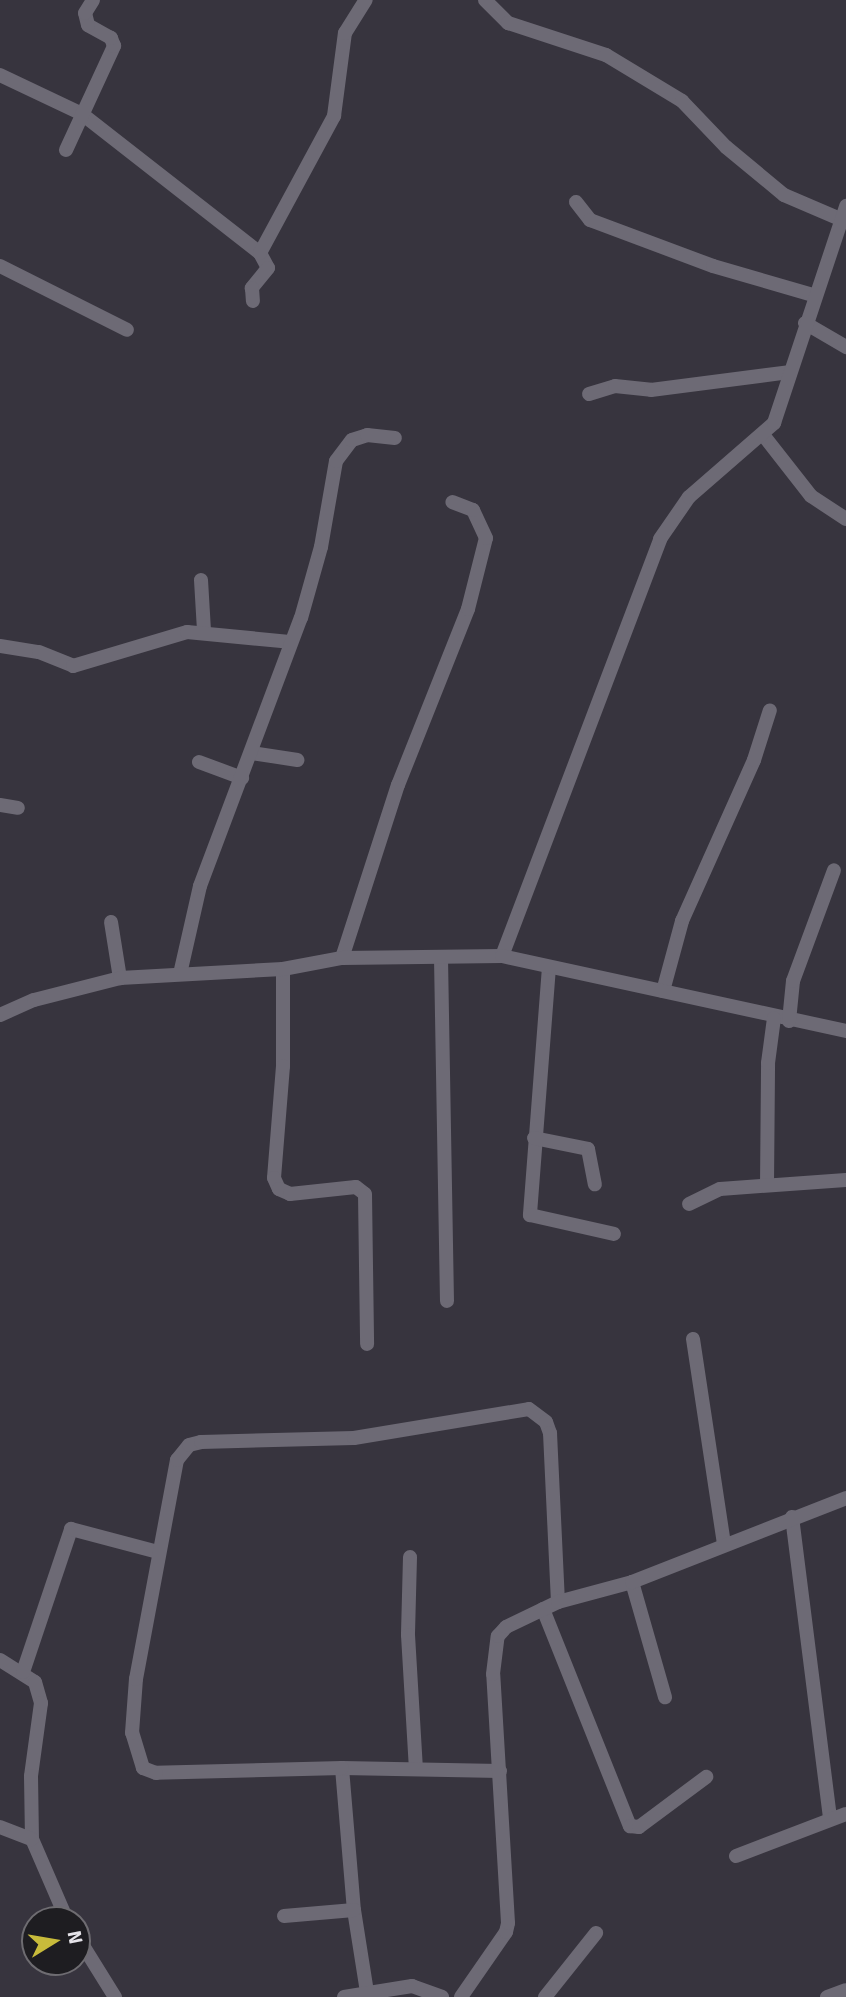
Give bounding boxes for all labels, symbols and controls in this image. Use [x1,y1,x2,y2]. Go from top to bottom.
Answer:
north arrow [21,1906,91,1976]
text: N [62,1929,88,1946]

